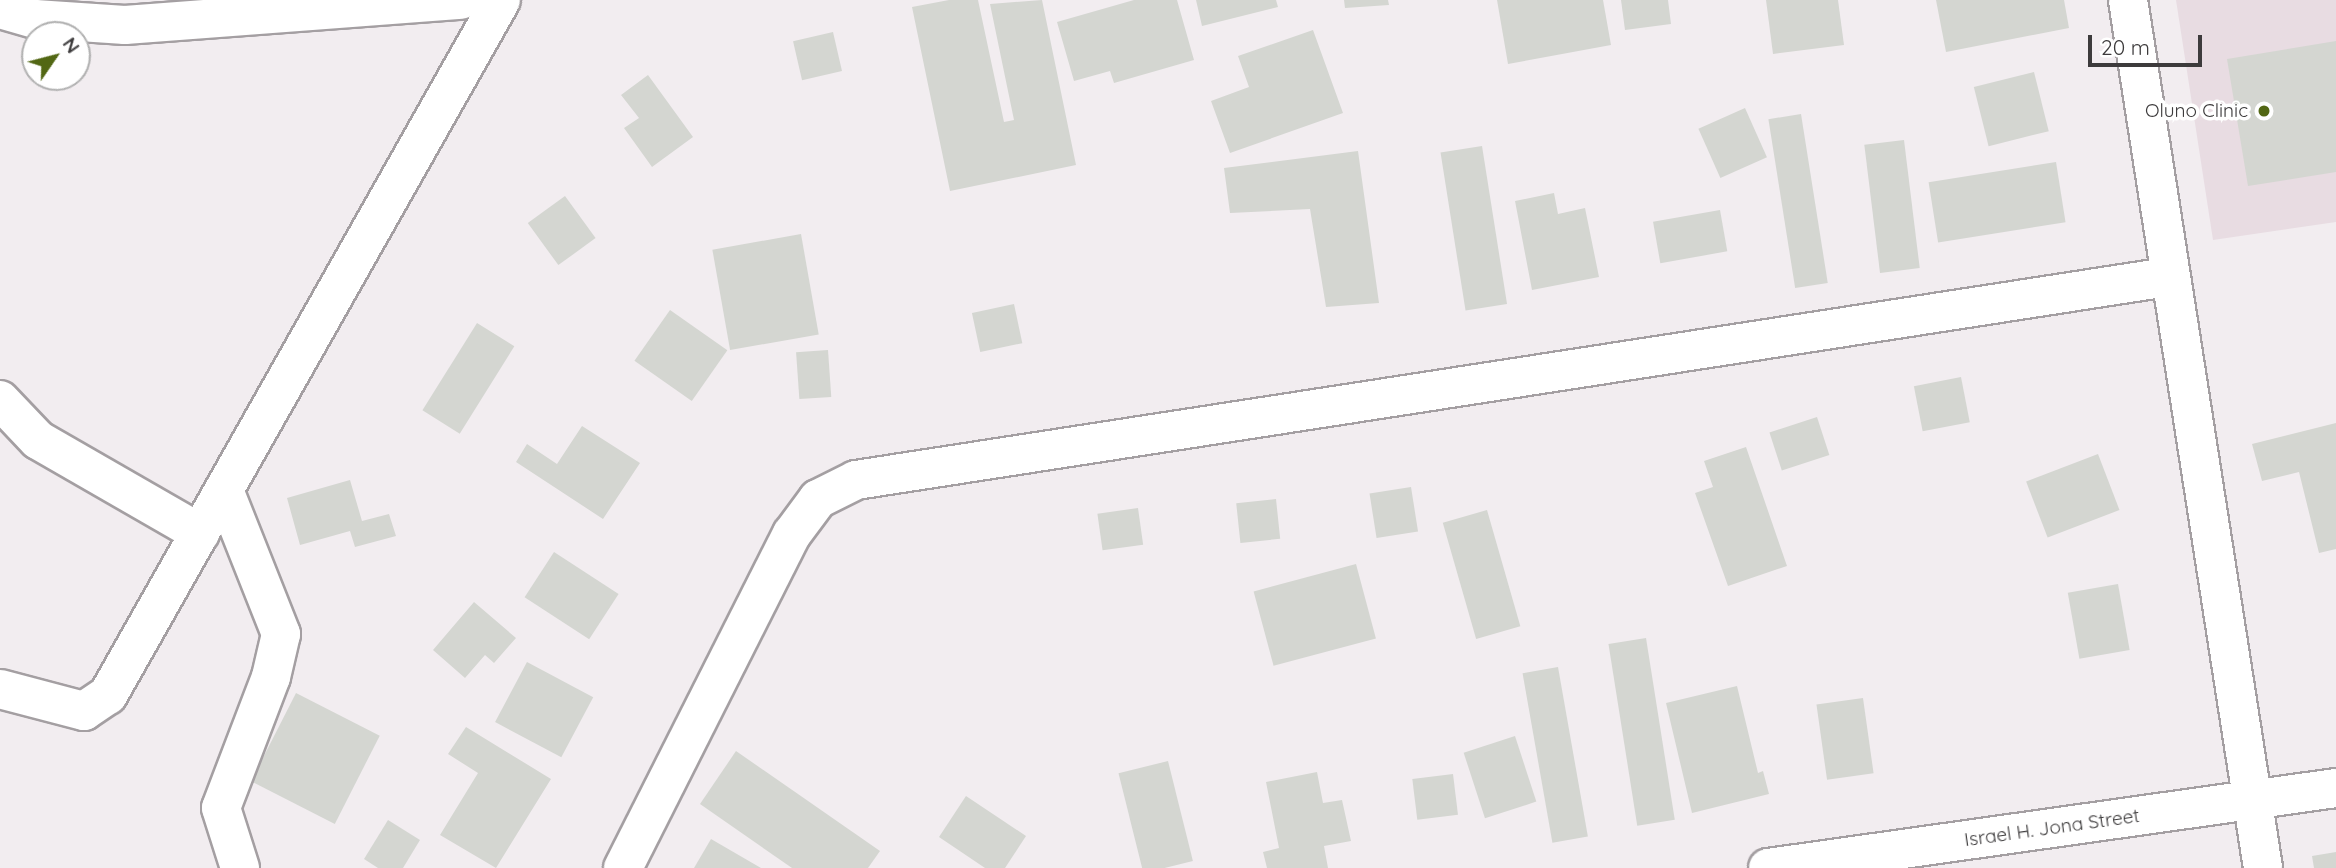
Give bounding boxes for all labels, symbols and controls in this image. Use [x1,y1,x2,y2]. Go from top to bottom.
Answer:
north arrow [21,21,91,91]
scale bar [2091,21,2205,65]
text: N [58,32,85,58]
text: 20 m [2101,34,2150,60]
place label: Oluno Clinic [2145,100,2248,122]
marker: Oluno Clinic [2254,101,2274,121]
street label: Israel H. Jona Street [1963,804,2141,852]

